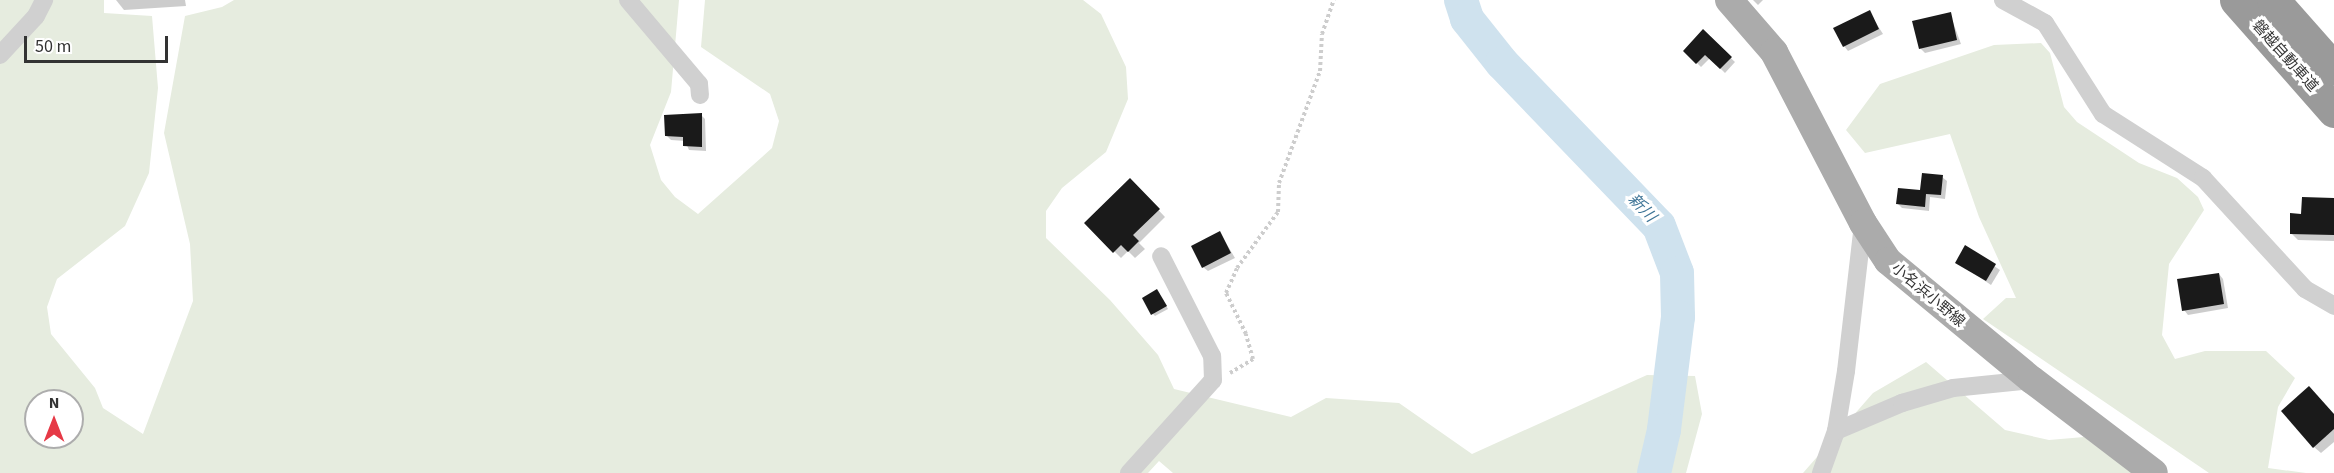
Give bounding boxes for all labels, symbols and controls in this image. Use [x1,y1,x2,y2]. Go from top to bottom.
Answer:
street label: 磐越自動車道 [2248,17,2322,95]
scale bar [27,24,171,62]
text: 50 m [35,34,71,59]
water label: 新川 [1624,190,1660,226]
street label: 小名浜小野線 [1888,259,1968,331]
north arrow [24,389,84,449]
text: N [49,392,59,414]

